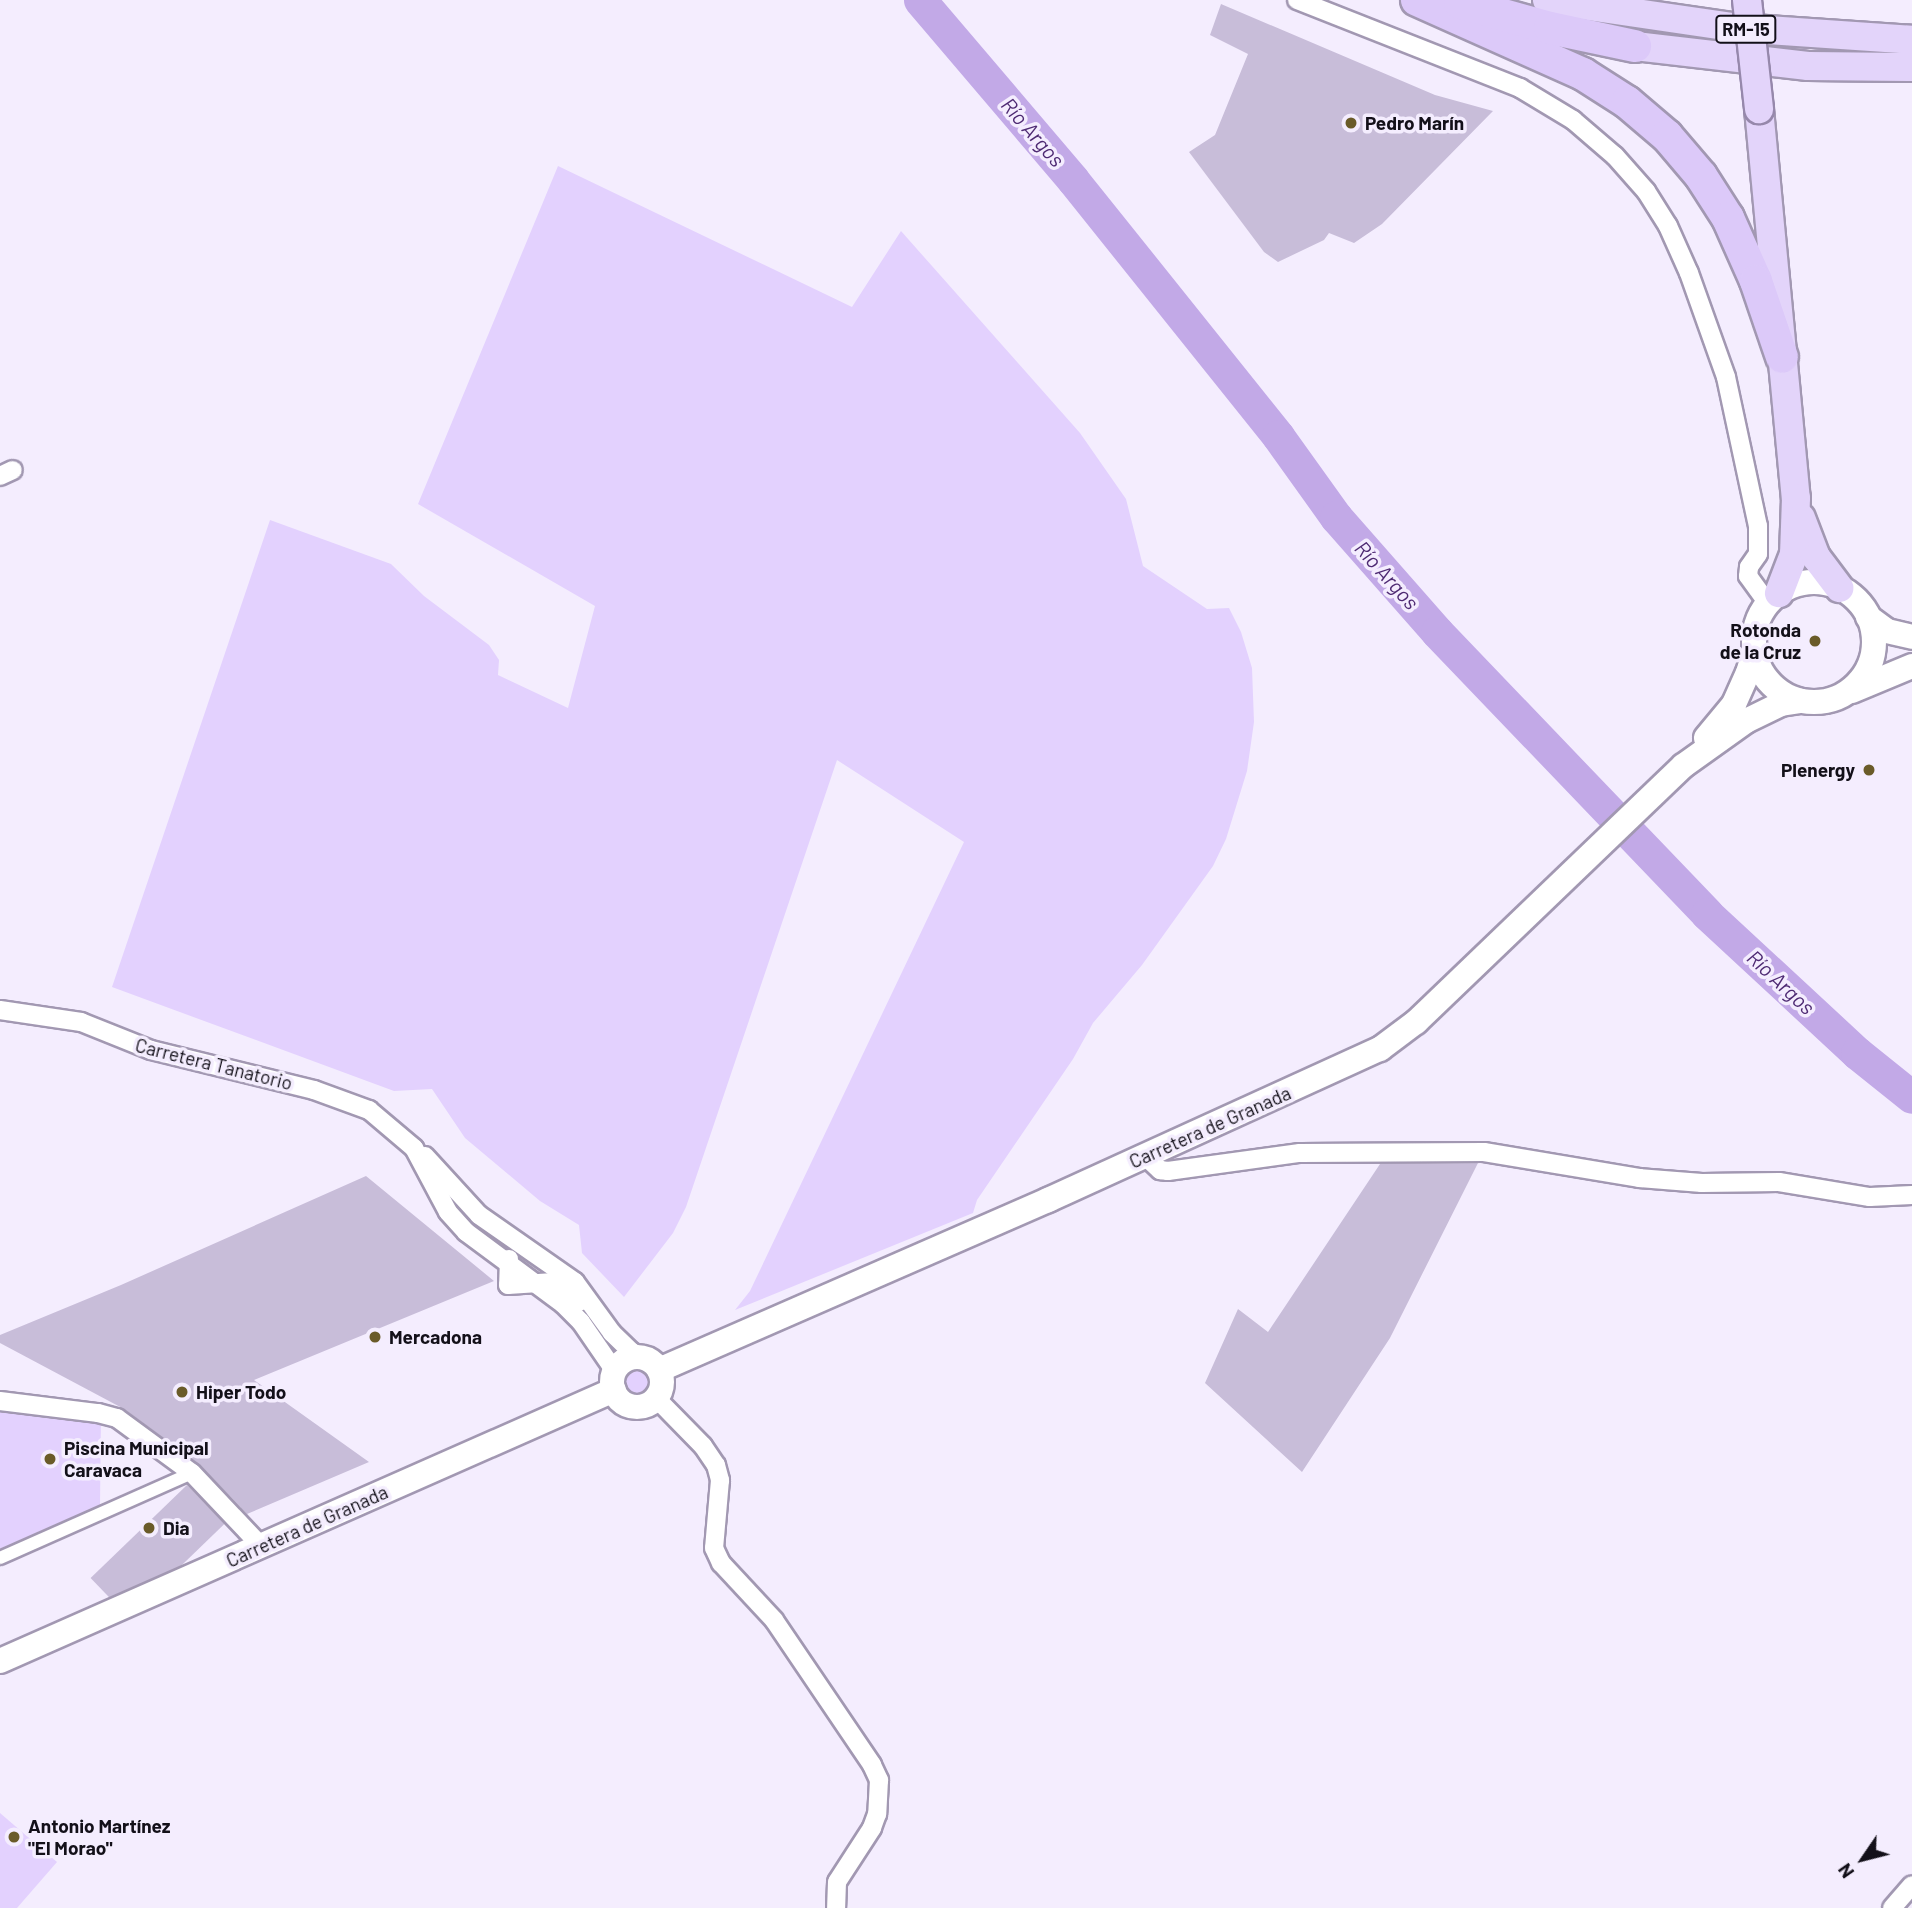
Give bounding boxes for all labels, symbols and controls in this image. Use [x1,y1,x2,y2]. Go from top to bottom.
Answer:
road number: RM-15 [1714,15,1778,44]
water label: Río Argos [996,92,1070,172]
place label: Pedro Marín [1365,112,1464,134]
marker: Pedro Marín [1343,115,1359,131]
water label: Río Argos [1350,536,1424,614]
place label: Rotonda de la Cruz [1720,619,1801,663]
marker: Rotonda de la Cruz [1807,633,1823,649]
place label: Plenergy [1781,759,1855,781]
marker: Plenergy [1861,762,1877,778]
water label: Río Argos [1742,944,1820,1020]
street label: Carretera Tanatorio [133,1033,295,1095]
street label: Carretera de Granada [1126,1081,1294,1173]
place label: Mercadona [389,1326,482,1348]
marker: Mercadona [367,1329,383,1345]
place label: Hiper Todo [196,1381,286,1403]
marker: Hiper Todo [174,1384,190,1400]
place label: Piscina Municipal Caravaca [64,1437,209,1481]
marker: Piscina Municipal Caravaca [42,1451,58,1467]
street label: Carretera de Granada [223,1480,391,1572]
place label: Dia [163,1517,190,1539]
marker: Dia [141,1520,157,1536]
place label: Antonio Martínez "El Morao" [28,1815,171,1859]
north arrow [1828,1824,1898,1894]
marker: Antonio Martínez "El Morao" [6,1829,22,1845]
text: N [1832,1860,1858,1883]

